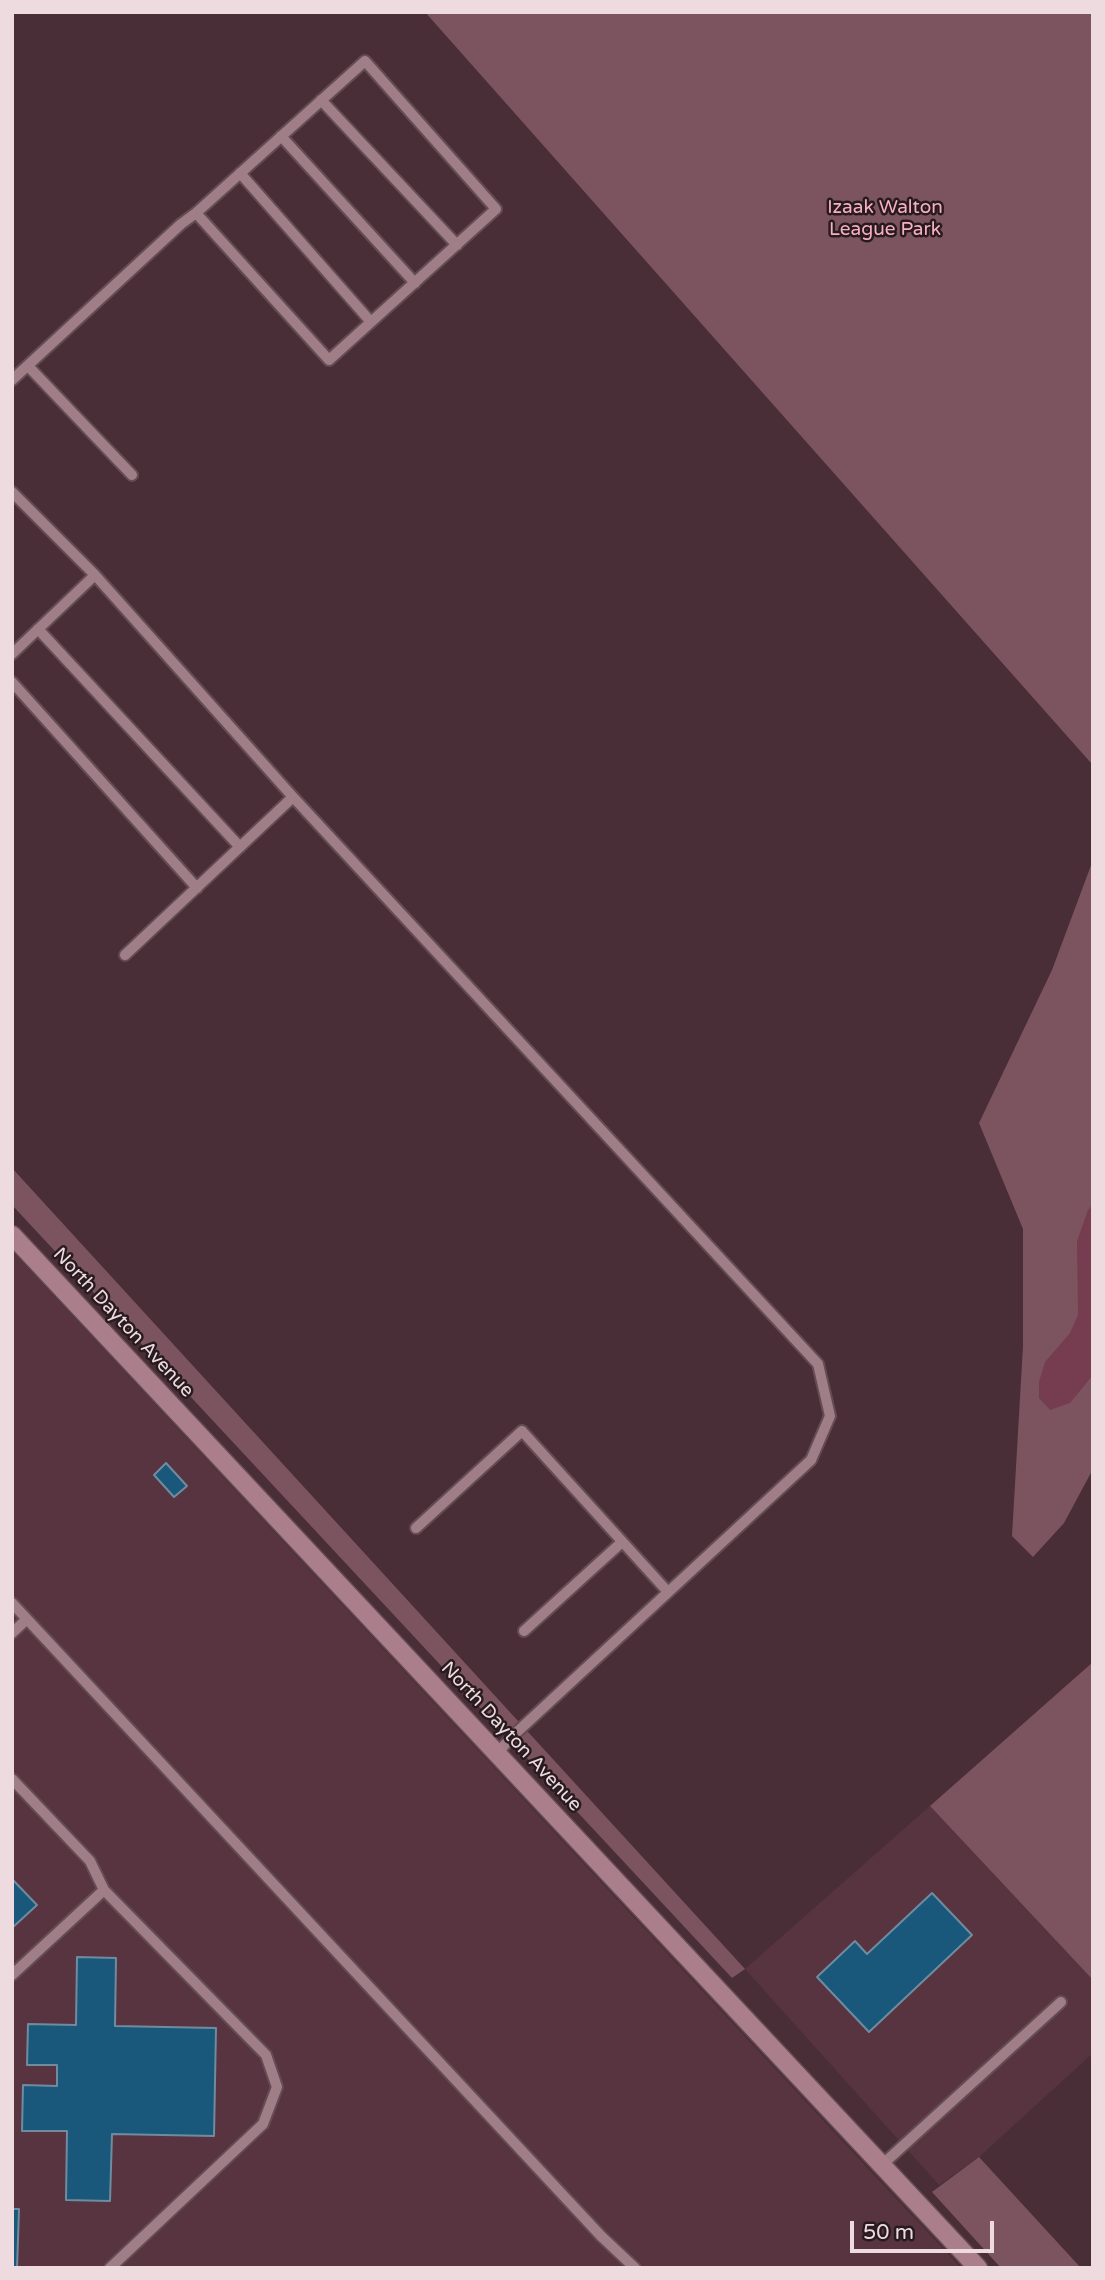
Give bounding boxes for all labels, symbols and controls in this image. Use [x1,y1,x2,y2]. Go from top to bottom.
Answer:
park label: Izaak Walton League Park [827,197,943,241]
street label: North Dayton Avenue [48,1244,198,1402]
street label: North Dayton Avenue [436,1658,586,1816]
scale bar [853,2206,996,2250]
text: 50 m [863,2220,914,2245]

